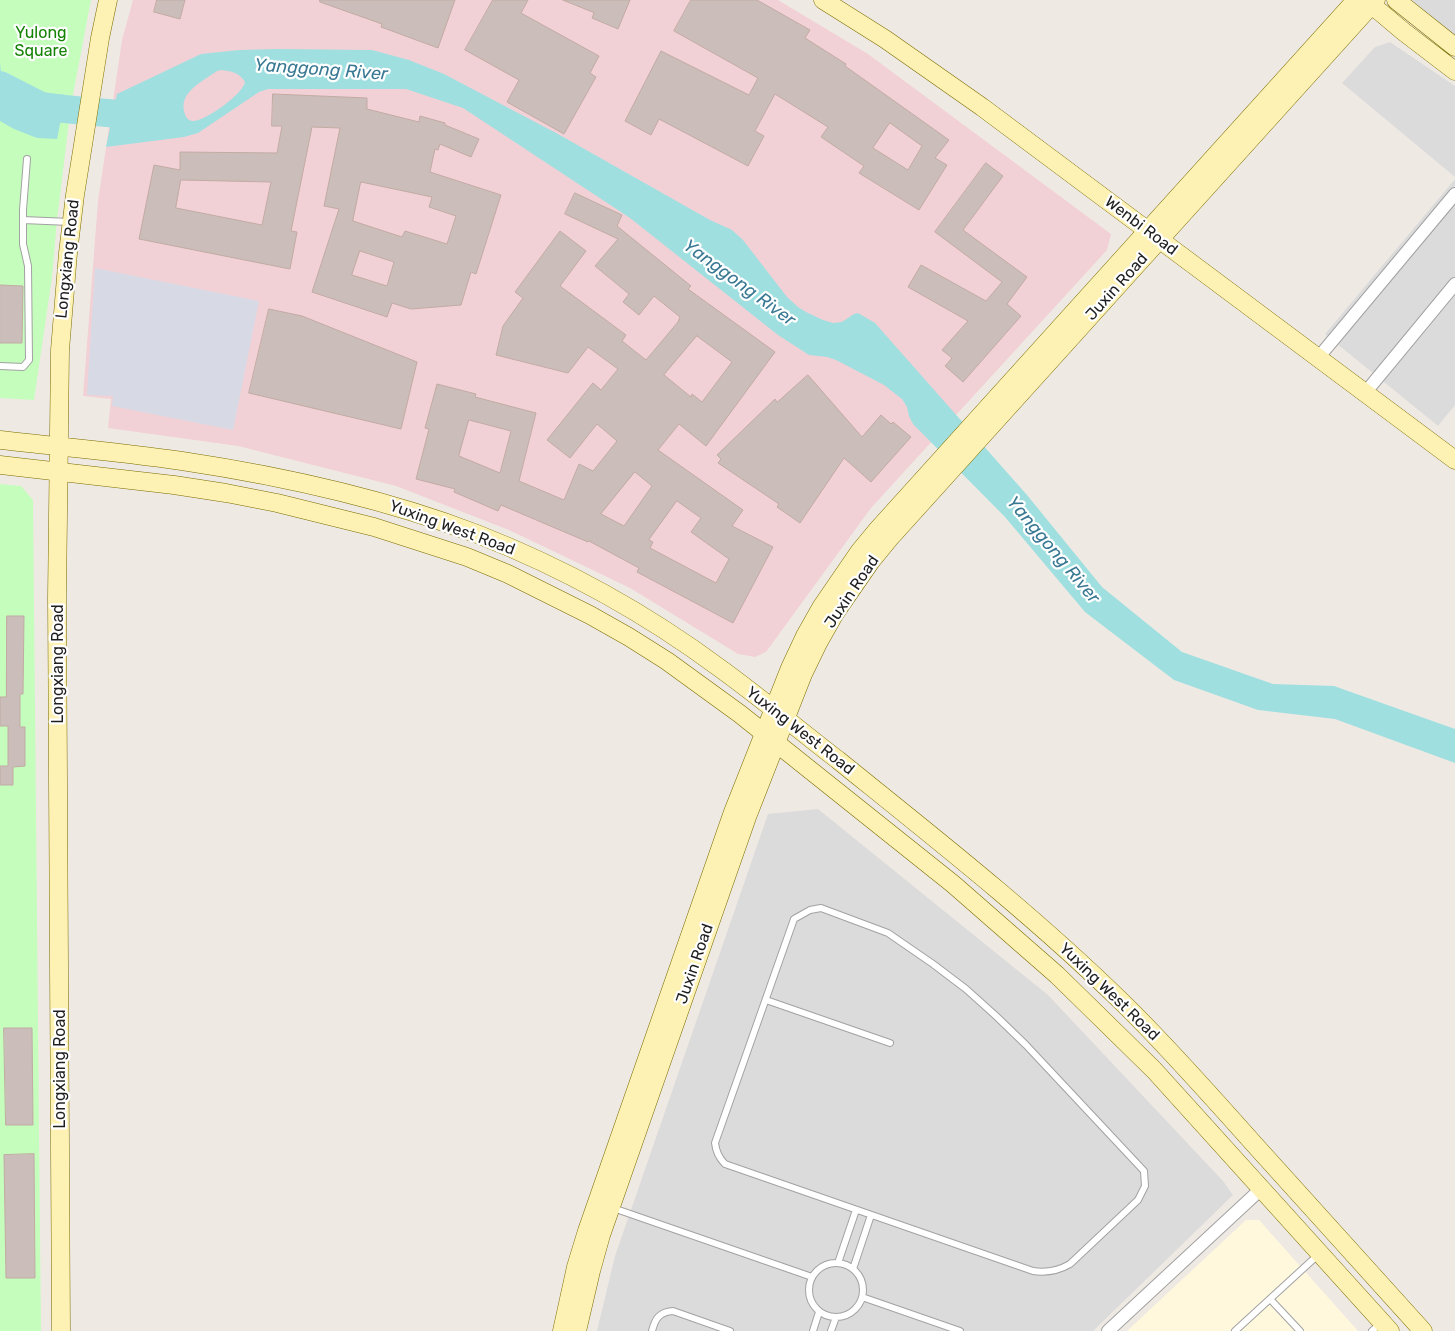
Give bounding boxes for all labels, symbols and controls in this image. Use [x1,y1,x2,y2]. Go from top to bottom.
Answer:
park label: Yulong Square [15,23,67,61]
water label: Yanggong River [254,55,388,85]
street label: Wenbi Road [1101,192,1181,260]
street label: Longxiang Road [52,198,84,320]
water label: Yanggong River [679,235,799,331]
street label: Juxin Road [1082,249,1152,325]
water label: Yanggong River [1002,492,1104,608]
street label: Yuxing West Road [387,496,517,560]
street label: Juxin Road [821,552,883,632]
street label: Longxiang Road [48,604,68,724]
street label: Yuxing West Road [742,683,858,779]
street label: Juxin Road [672,921,718,1007]
street label: Yuxing West Road [1055,939,1163,1045]
street label: Longxiang Road [50,1009,70,1129]

